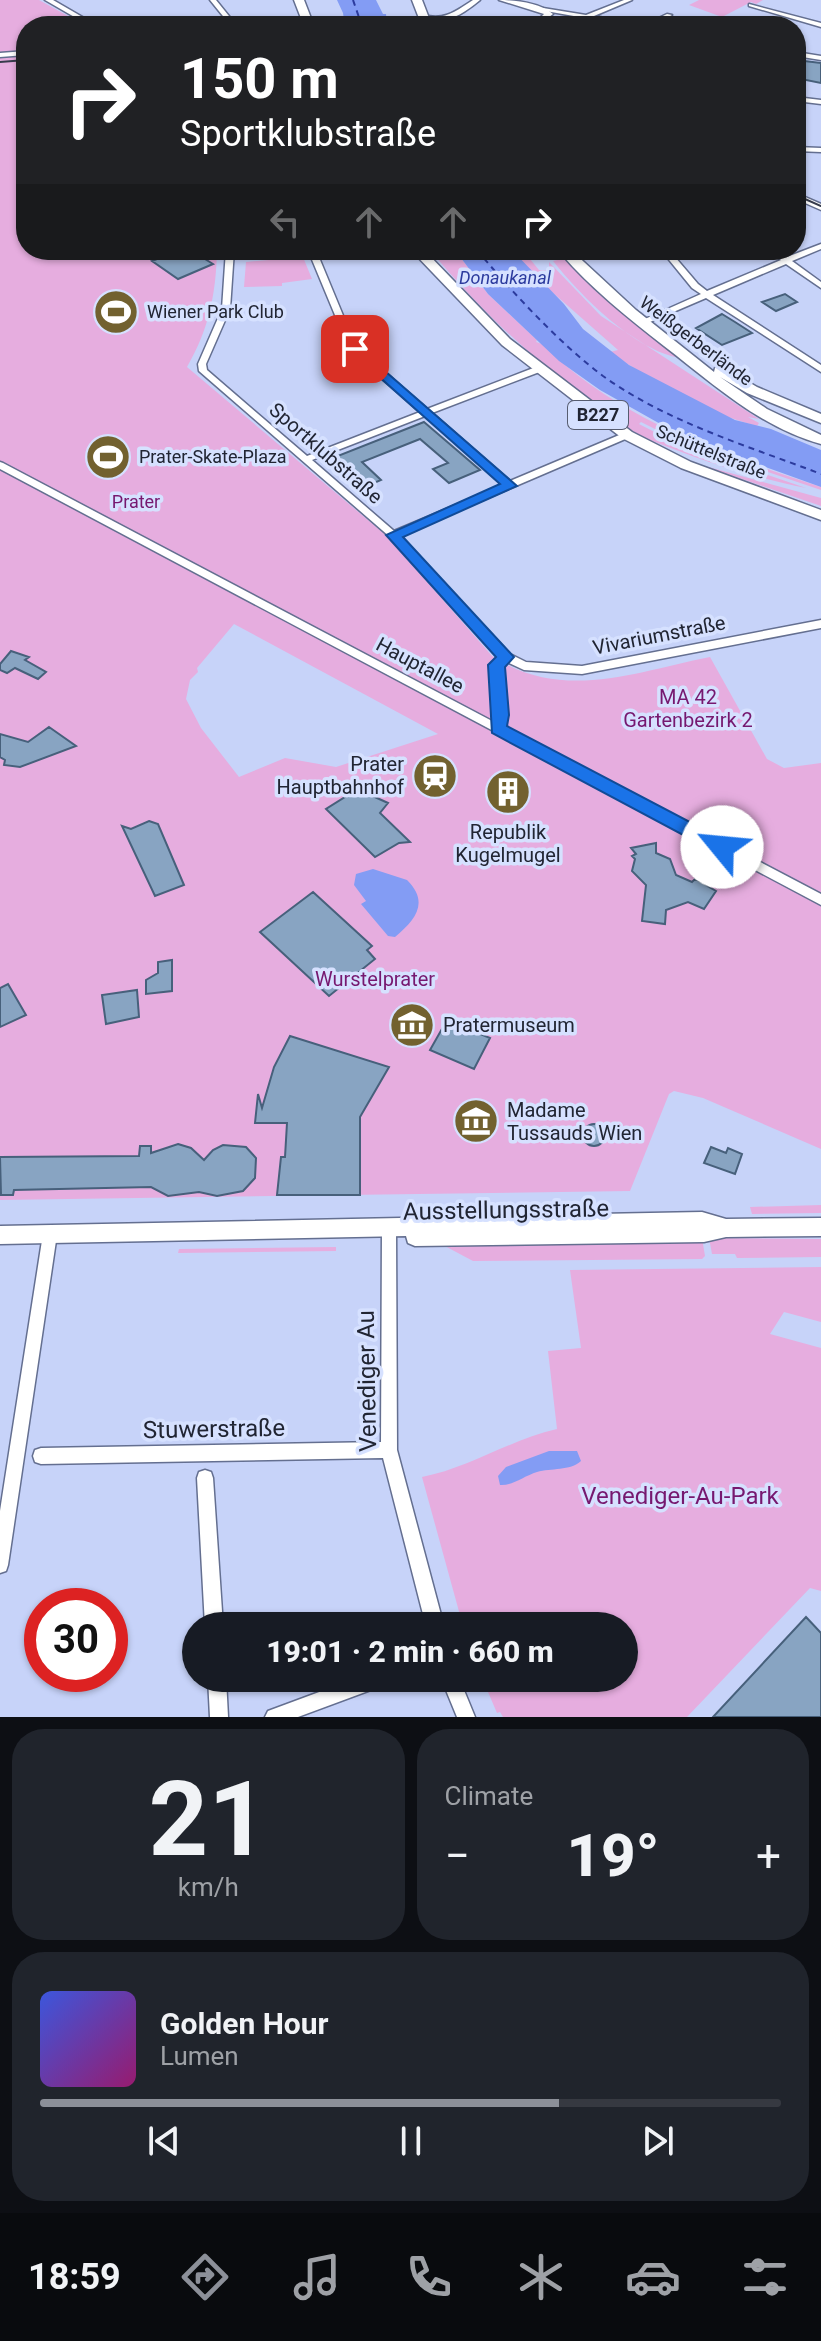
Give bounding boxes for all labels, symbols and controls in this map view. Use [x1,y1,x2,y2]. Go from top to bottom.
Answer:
text: 150 m [180,46,339,112]
icon: right [48,48,152,152]
text: Sportklubstraße [180,113,436,155]
icon: left [263,200,307,244]
icon: ahead [347,200,391,244]
icon: ahead [431,200,475,244]
icon: right [515,200,559,244]
water label: Donaukanal [459,267,552,288]
sports icon: Wiener Park Club [92,288,140,336]
street label: Weißgerberlände [636,291,757,390]
place label: Wiener Park Club [147,301,284,322]
pin [321,315,389,383]
icon: arrive [333,327,377,371]
street label: Sportklubstraße [264,397,388,509]
road number: B227 [568,401,628,429]
street label: Schüttelstraße [653,420,769,483]
sports icon: Prater-Skate-Plaza [84,433,132,481]
place label: Prater-Skate-Plaza [139,446,287,467]
park label: Prater [112,491,160,512]
street label: Vivariumstraße [591,610,727,660]
street label: Hauptallee [372,632,468,698]
park label: MA 42 Gartenbezirk 2 [623,685,753,732]
place label: Prater Hauptbahnhof [277,752,404,799]
station icon: Prater Hauptbahnhof [411,752,459,800]
building icon: Republik Kugelmugel [484,768,532,816]
position arrow [680,805,764,889]
place label: Republik Kugelmugel [455,820,561,867]
park label: Wurstelprater [315,967,435,991]
museum icon: Pratermuseum [388,1001,436,1049]
place label: Pratermuseum [443,1013,575,1037]
museum icon: Madame Tussauds Wien [452,1097,500,1145]
place label: Madame Tussauds Wien [507,1098,642,1145]
street label: Ausstellungsstraße [403,1194,609,1226]
street label: Venediger Au [352,1310,382,1452]
street label: Stuwerstraße [143,1414,285,1444]
park label: Venediger-Au-Park [581,1482,780,1510]
speed limit sign: 30 [24,1588,128,1692]
text: 19:01 · 2 min · 660 m [266,1634,554,1669]
text: 21 [149,1759,268,1880]
text: Climate [445,1781,533,1811]
text: 19° [566,1820,659,1891]
text: − [445,1830,470,1882]
text: + [756,1830,781,1882]
text: km/h [178,1872,239,1902]
text: Golden Hour [160,2006,329,2041]
text: Lumen [160,2041,239,2071]
icon: previous [142,2119,186,2163]
icon: pause [389,2119,433,2163]
icon: next [636,2119,680,2163]
icon: directions [177,2249,233,2305]
icon: music [289,2249,345,2305]
icon: phone [401,2249,457,2305]
icon: climate [513,2249,569,2305]
icon: car [625,2249,681,2305]
icon: filters [737,2249,793,2305]
text: 18:59 [28,2256,121,2298]

